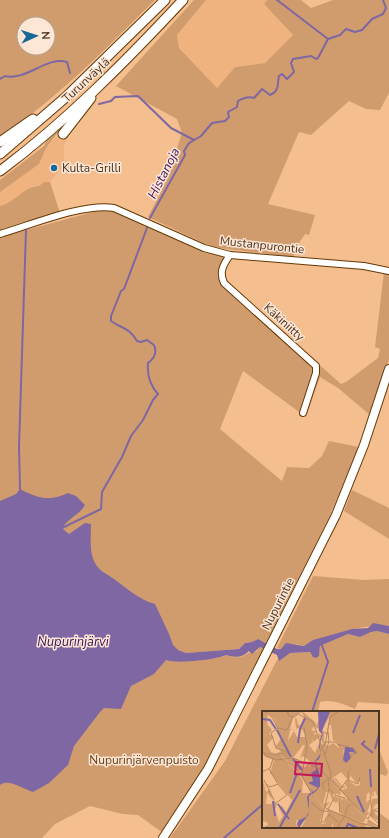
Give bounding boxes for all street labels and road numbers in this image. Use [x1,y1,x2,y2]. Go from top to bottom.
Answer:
street label: Turunväylä [59,54,113,106]
street label: Mustanpurontie [219,233,305,257]
street label: Käkiniitty [260,299,308,345]
street label: Nupurintie [258,575,298,633]

